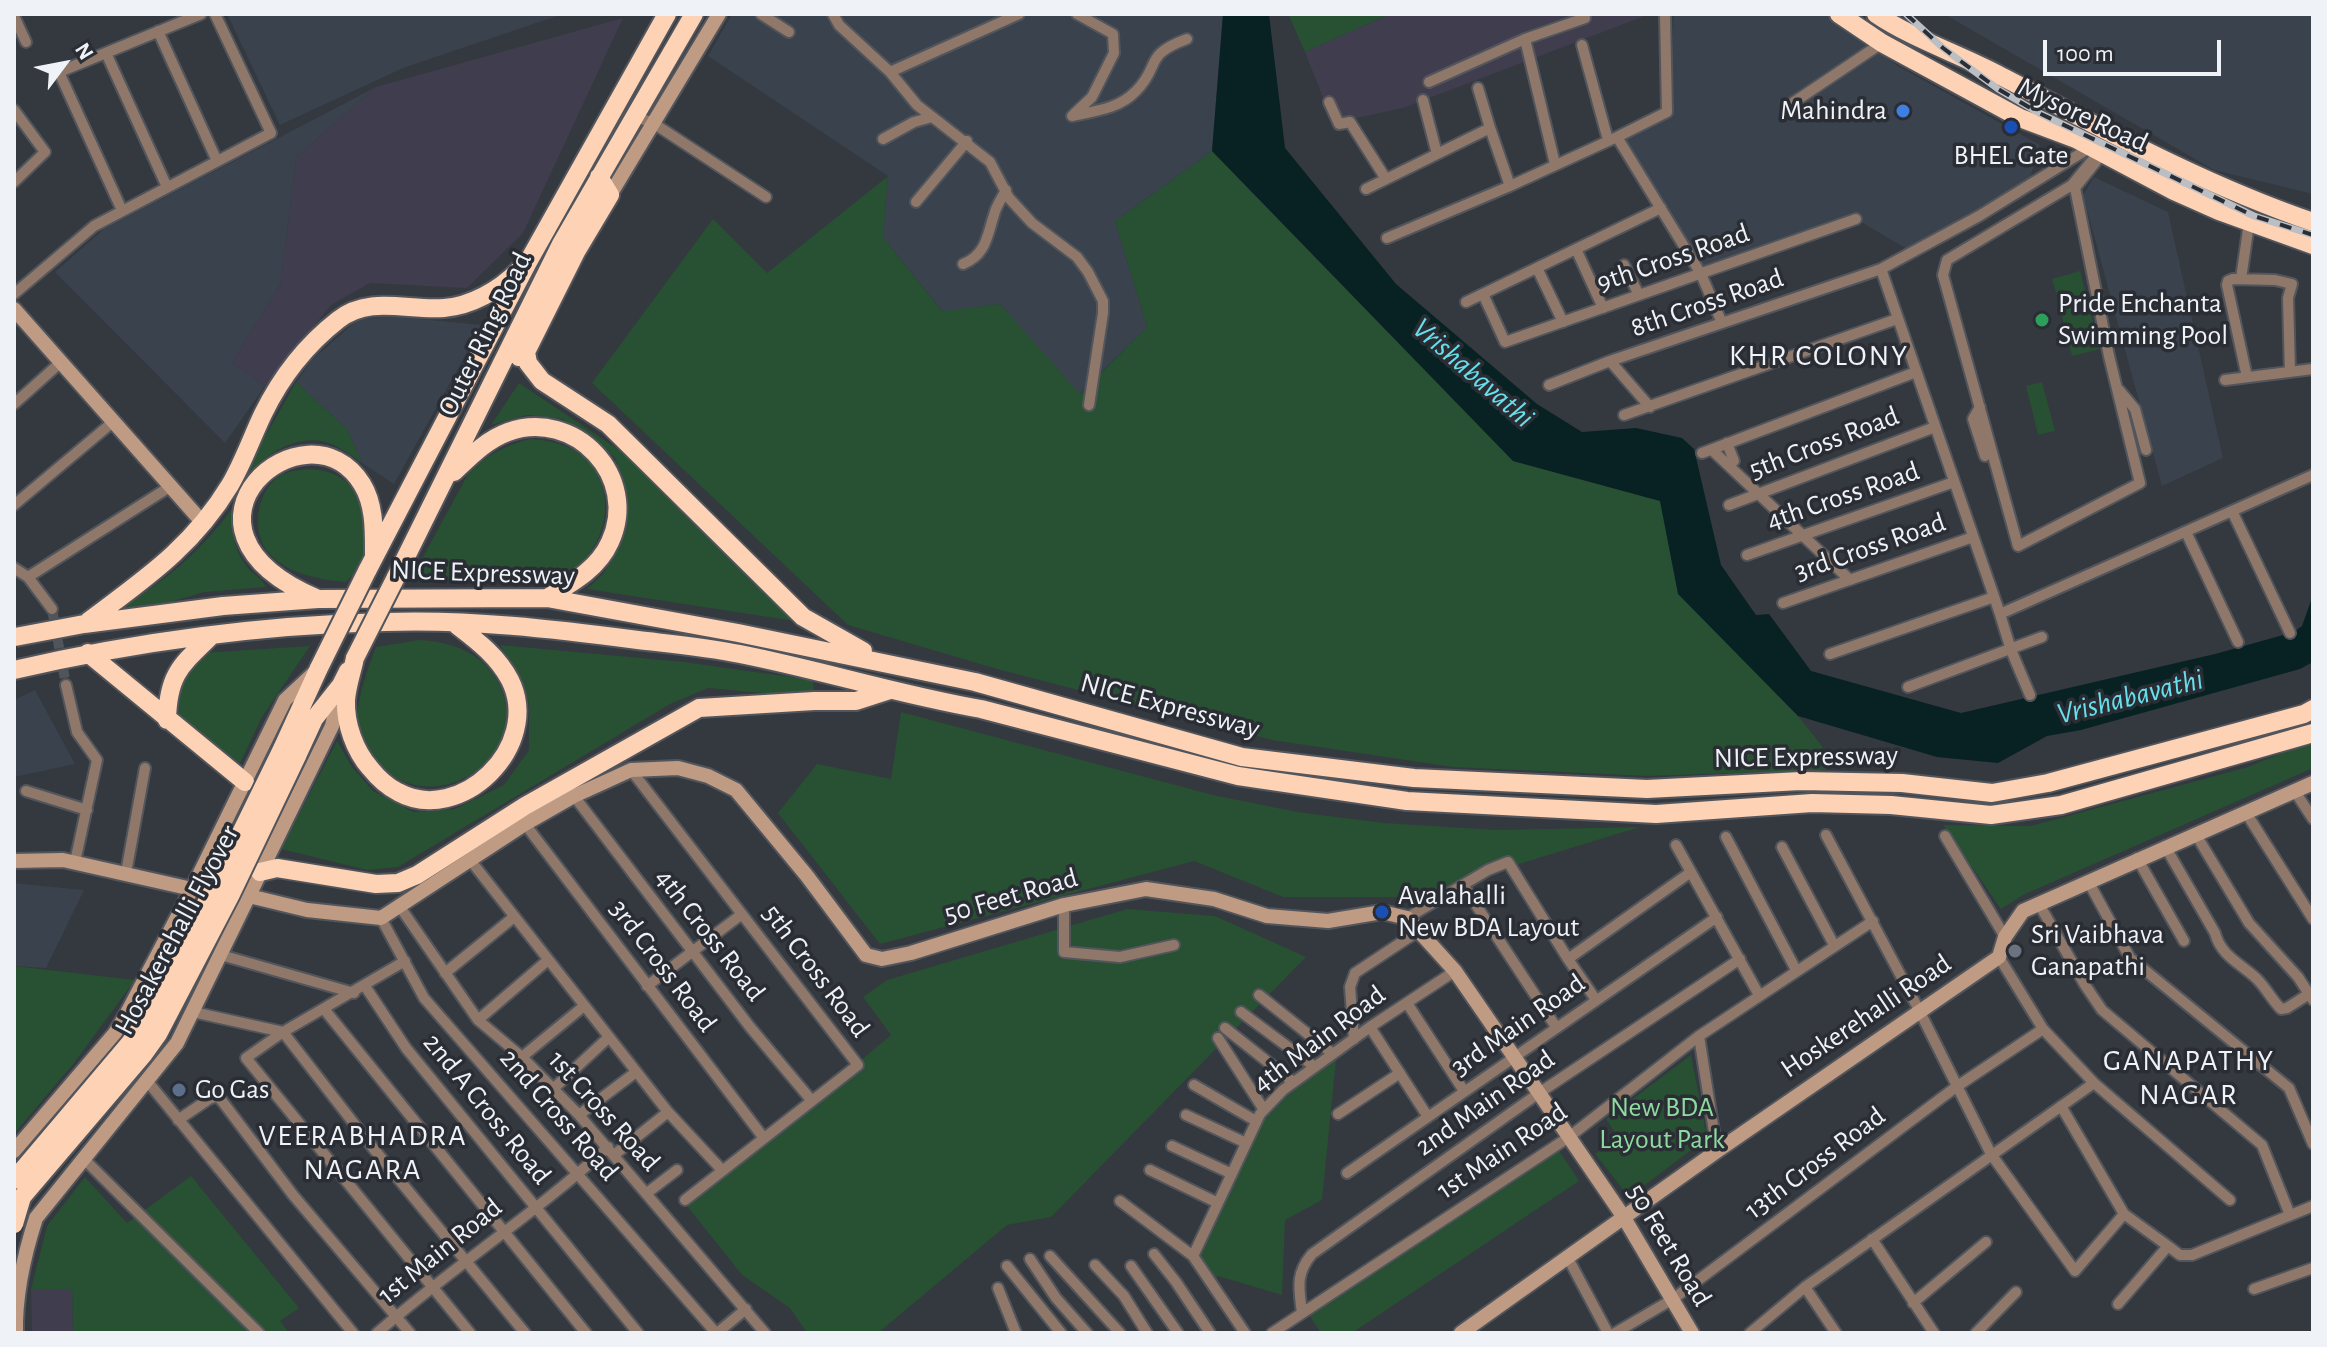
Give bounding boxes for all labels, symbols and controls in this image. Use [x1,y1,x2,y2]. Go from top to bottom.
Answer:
north arrow [24,24,104,104]
scale bar [2047,24,2225,74]
text: N [71,39,98,64]
text: 100 m [2057,42,2114,66]
street label: Mysore Road [2013,70,2153,160]
place label: Mahindra [1780,94,1887,128]
marker: Mahindra [1894,102,1912,120]
marker: BHEL Gate [2002,118,2020,136]
place label: BHEL Gate [1954,139,2068,173]
street label: 9th Cross Road [1592,216,1754,300]
street label: Outer Ring Road [431,247,539,421]
street label: 8th Cross Road [1626,261,1788,345]
place label: Pride Enchanta Swimming Pool [2058,287,2228,353]
water label: Vrishabavathi [1405,311,1541,435]
marker: Pride Enchanta Swimming Pool [2033,311,2051,329]
district label: KHR COLONY [1729,338,1909,374]
street label: 5th Cross Road [1744,399,1904,487]
street label: 4th Cross Road [1762,454,1924,538]
street label: 3rd Cross Road [1790,505,1950,589]
street label: NICE Expressway [390,553,576,593]
water label: Vrishabavathi [2053,662,2207,732]
street label: NICE Expressway [1077,666,1263,746]
street label: NICE Expressway [1714,739,1898,775]
street label: Hosakerehalli Flyover [108,819,246,1041]
street label: 50 Feet Road [940,861,1082,931]
street label: 4th Cross Road [648,862,772,1008]
place label: Avalahalli New BDA Layout [1398,879,1579,945]
street label: 3rd Cross Road [602,893,724,1039]
street label: 5th Cross Road [755,898,877,1044]
marker: Avalahalli New BDA Layout [1373,903,1391,921]
place label: Sri Vaibhava Ganapathi [2031,918,2164,984]
marker: Sri Vaibhava Ganapathi [2006,942,2024,960]
street label: Hoskerehalli Road [1774,947,1958,1085]
street label: 3rd Main Road [1444,967,1592,1083]
street label: 4th Main Road [1246,978,1392,1100]
street label: 2nd A Cross Road [416,1027,558,1191]
street label: 2nd Cross Road [492,1042,626,1188]
street label: 2nd Main Road [1409,1043,1561,1163]
district label: GANAPATHY NAGAR [2103,1043,2275,1114]
street label: 1st Cross Road [541,1044,667,1178]
place label: Go Gas [195,1073,269,1107]
marker: Go Gas [170,1081,188,1099]
park label: New BDA Layout Park [1599,1091,1725,1157]
street label: 1st Main Road [1430,1095,1574,1207]
street label: 13th Cross Road [1738,1099,1892,1227]
district label: VEERABHADRA NAGARA [258,1118,468,1188]
street label: 50 Feet Road [1619,1177,1719,1313]
street label: 1st Main Road [371,1191,509,1311]

